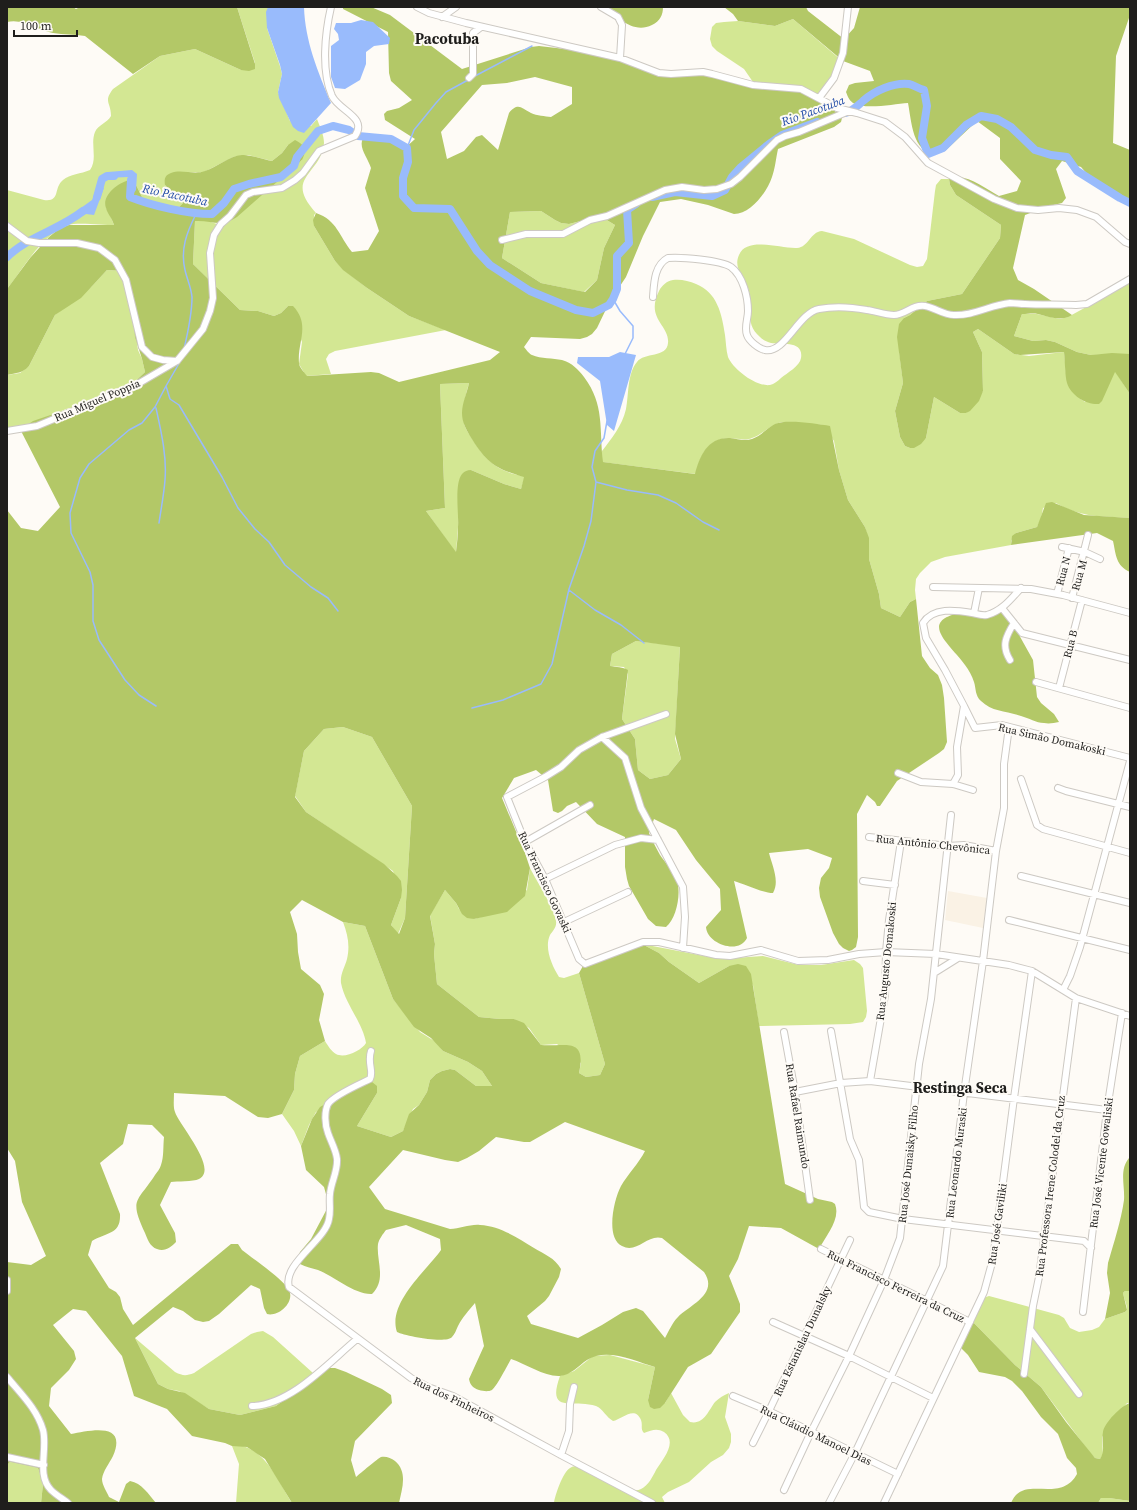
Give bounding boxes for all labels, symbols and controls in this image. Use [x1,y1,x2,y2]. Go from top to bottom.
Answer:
scale bar [14,12,77,38]
text: 100 m [20,18,52,34]
district label: Pacotuba [415,28,480,49]
water label: Rio Pacotuba [778,92,847,130]
water label: Rio Pacotuba [140,180,210,210]
street label: Rua Miguel Poppia [52,375,143,425]
street label: Rua N [1052,555,1075,587]
street label: Rua M [1068,558,1091,592]
street label: Rua B [1060,628,1081,660]
street label: Rua Simão Domakoski [997,720,1107,759]
street label: Rua Francisco Govaski [514,829,575,935]
street label: Rua Antônio Chevônica [875,831,991,858]
street label: Rua Augusto Domakoski [873,901,900,1021]
street label: Rua Rafael Raimundo [782,1062,813,1170]
district label: Restinga Seca [913,1077,1008,1098]
street label: Rua Professora Irene Colodel da Cruz [1032,1095,1069,1277]
street label: Rua José Vicente Gowaliski [1086,1097,1117,1229]
street label: Rua José Dunaisky Filho [895,1104,922,1224]
street label: Rua Leonardo Muraski [942,1107,971,1219]
street label: Rua José Gaviliki [984,1182,1011,1266]
street label: Rua Francisco Ferreira da Cruz [824,1246,967,1326]
street label: Rua Estanislau Dunalsky [770,1283,835,1399]
street label: Rua dos Pinheiros [411,1373,497,1426]
street label: Rua Cláudio Manoel Dias [757,1402,874,1469]

